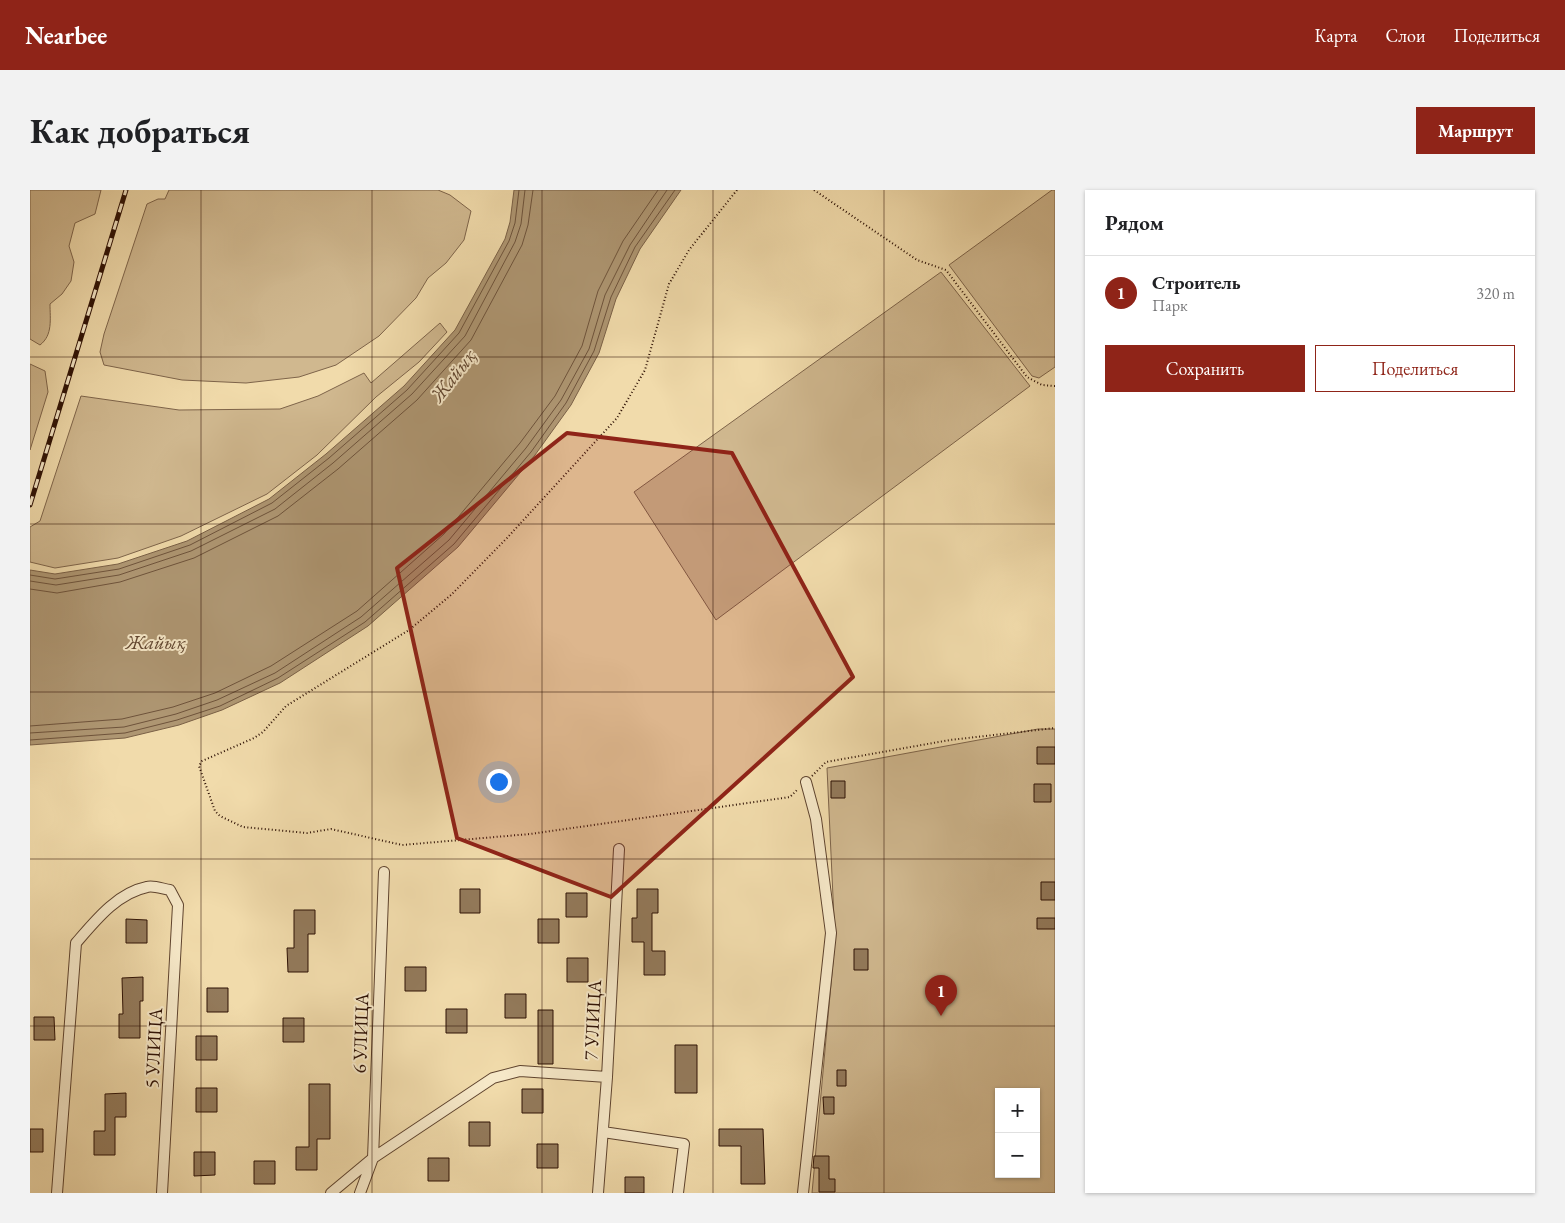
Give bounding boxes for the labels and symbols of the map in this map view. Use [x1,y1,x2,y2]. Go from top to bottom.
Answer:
water label: Жайық [423,343,482,408]
water label: Жайық [124,629,186,655]
your location [486,769,512,795]
pin: 1 [925,975,957,1016]
street label: 7 УЛИЦА [578,978,607,1061]
street label: 6 УЛИЦА [347,992,374,1074]
street label: 5 УЛИЦА [139,1006,168,1089]

